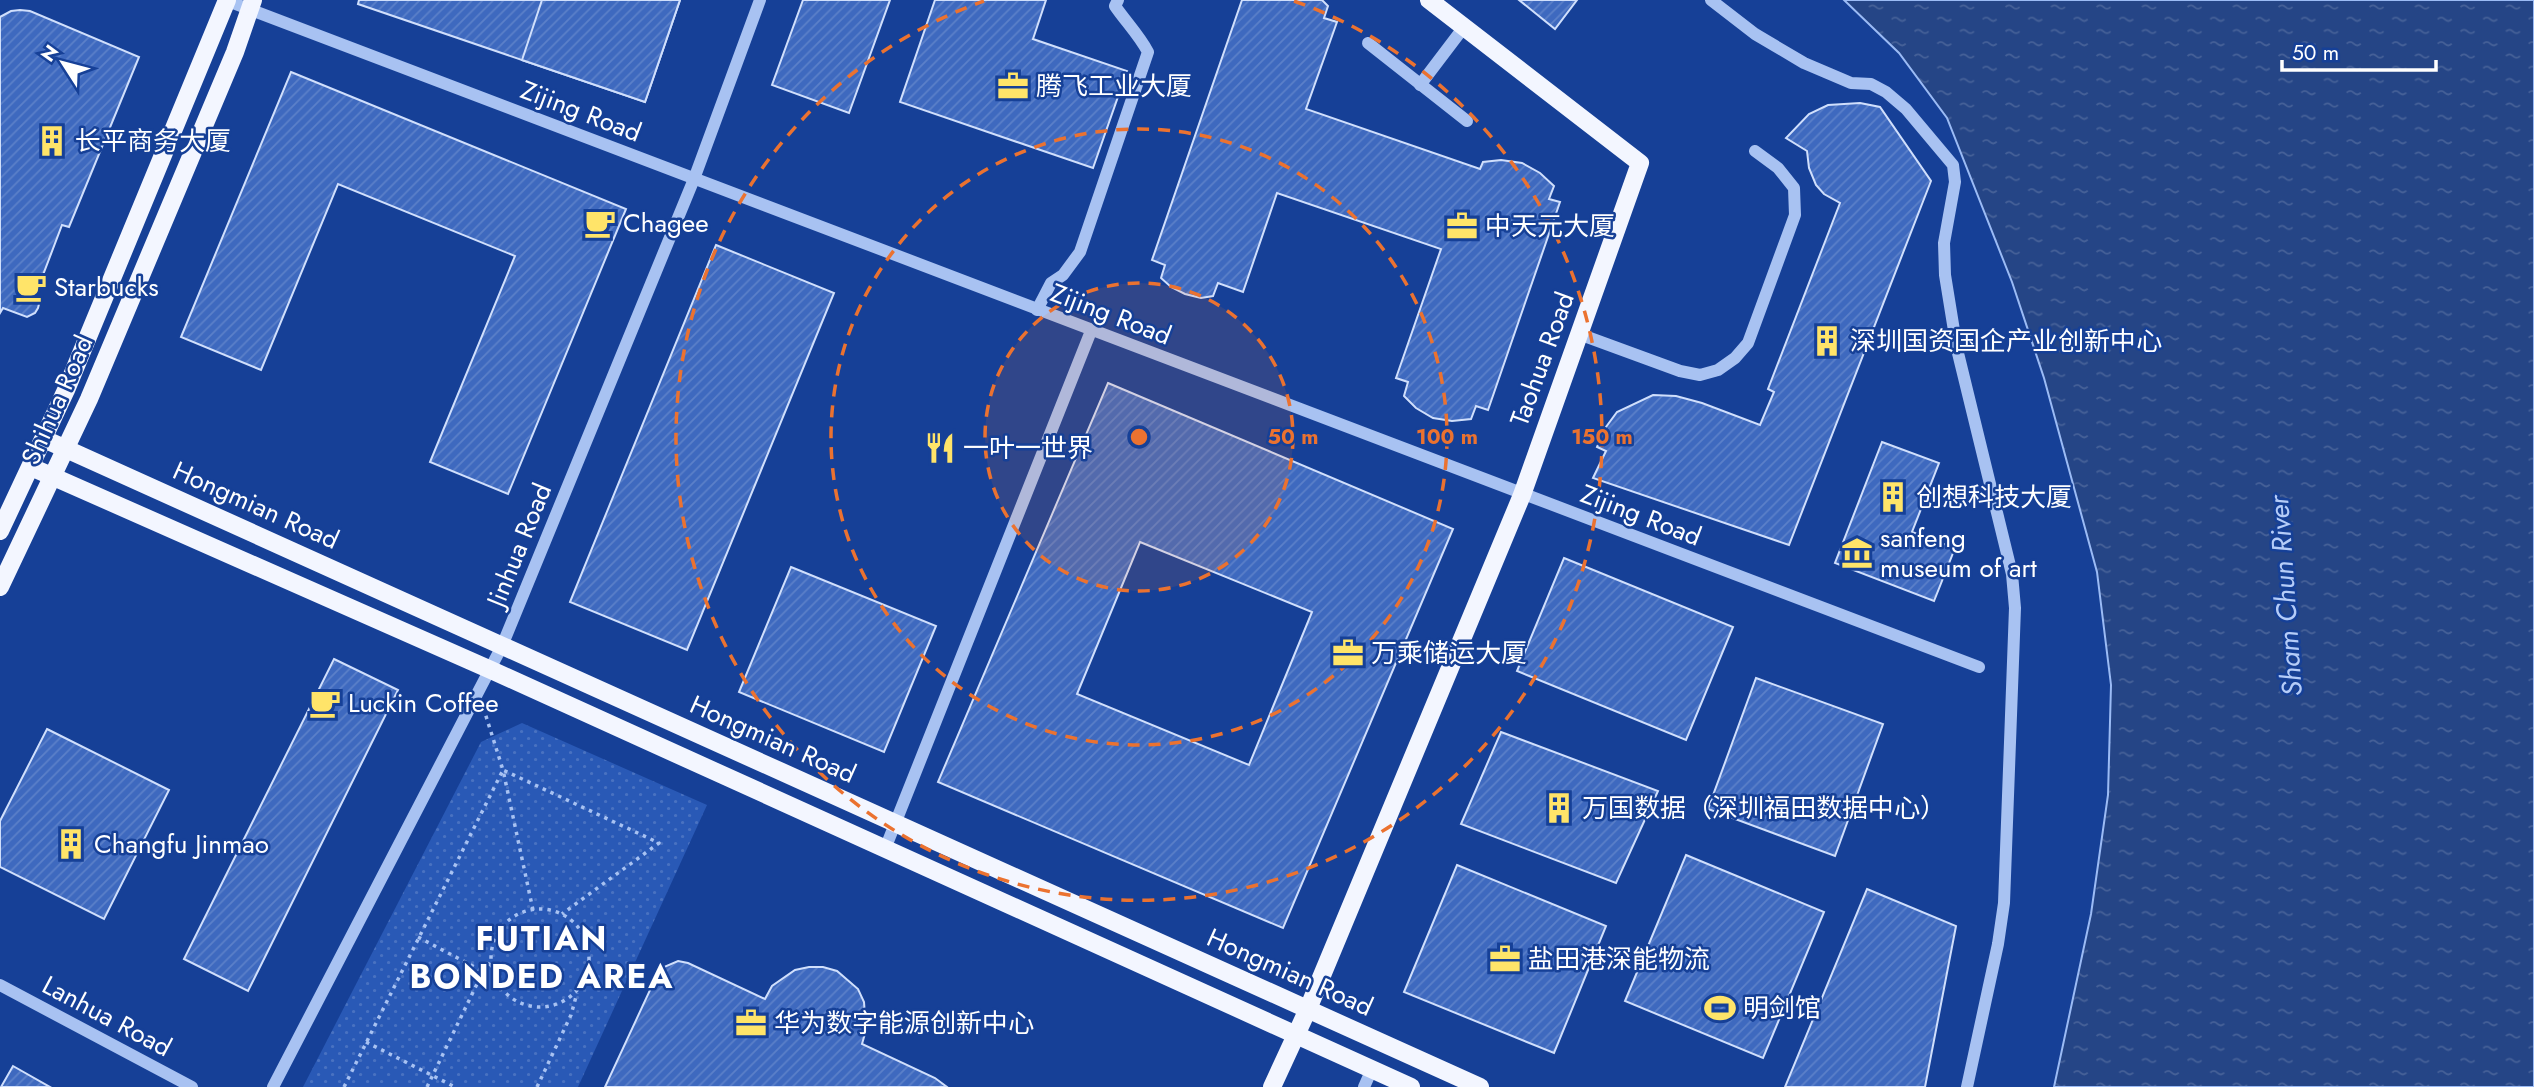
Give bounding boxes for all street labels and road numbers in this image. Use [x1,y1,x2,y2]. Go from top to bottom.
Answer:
street label: Zijing Road [515,71,647,151]
street label: Zijing Road [1045,274,1177,354]
street label: Taohua Road [1500,287,1584,431]
street label: Shihua Road [12,329,102,471]
street label: Hongmian Road [167,451,345,559]
street label: Zijing Road [1575,475,1707,555]
street label: Jinhua Road [476,477,561,615]
street label: Hongmian Road [684,685,862,793]
street label: Hongmian Road [1201,918,1379,1026]
street label: Lanhua Road [36,966,178,1066]

